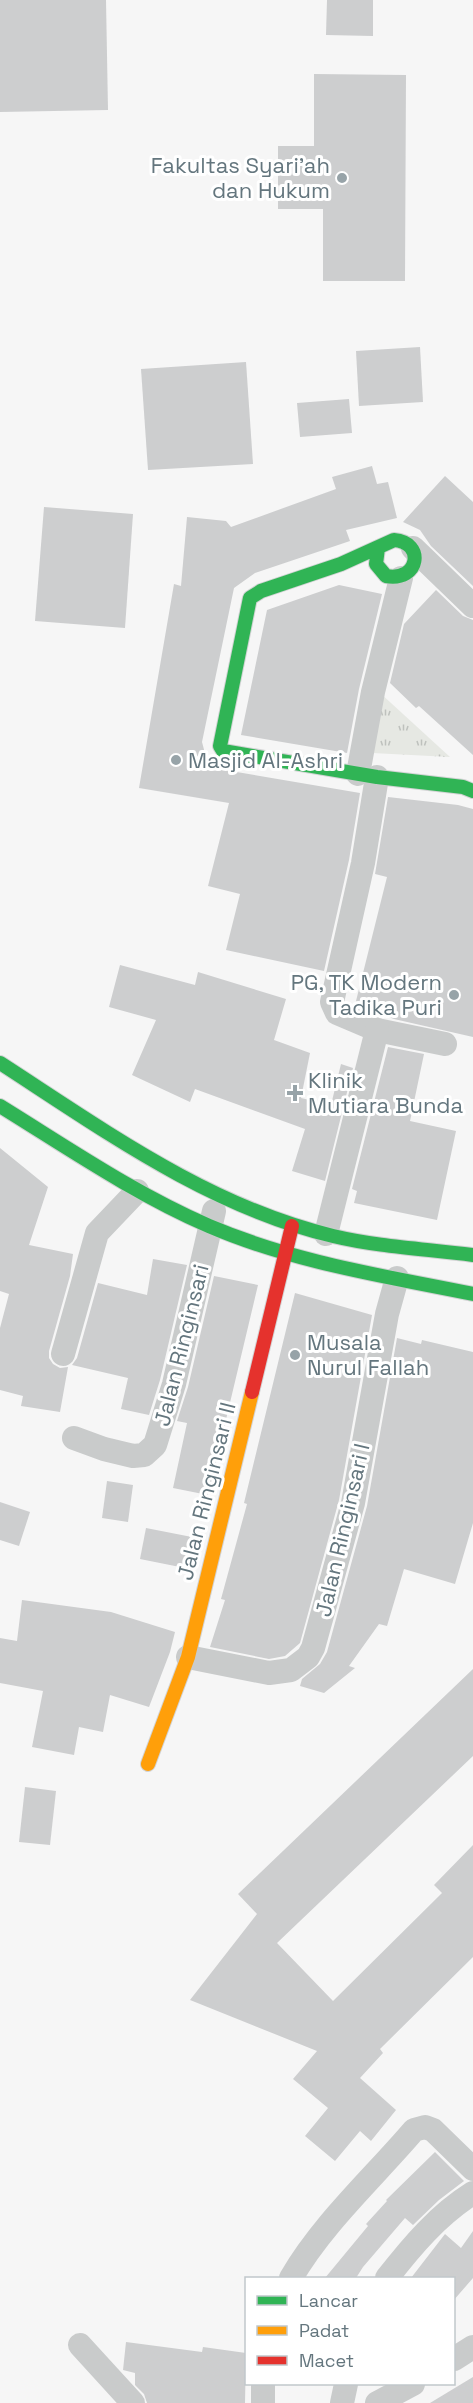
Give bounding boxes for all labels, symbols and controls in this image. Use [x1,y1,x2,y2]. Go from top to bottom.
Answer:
place label: Fakultas Syari'ah dan Hukum [151,151,330,204]
marker: Fakultas Syari'ah dan Hukum [335,171,349,185]
place label: Masjid Al-Ashri [188,746,343,774]
marker: Masjid Al-Ashri [169,753,183,767]
place label: PG, TK Modern Tadika Puri [291,968,442,1021]
marker: PG, TK Modern Tadika Puri [447,988,461,1002]
place label: Klinik Mutiara Bunda [308,1066,464,1119]
marker: Klinik Mutiara Bunda [286,1084,304,1102]
street label: Jalan Ringinsari [147,1261,215,1429]
place label: Musala Nurul Fallah [307,1328,429,1381]
marker: Musala Nurul Fallah [288,1348,302,1362]
street label: Jalan Ringinsari II [170,1399,242,1583]
street label: Jalan Ringinsari I [308,1441,376,1619]
legend [245,2277,455,2385]
text: Lancar [299,2289,358,2312]
text: Padat [299,2319,349,2342]
text: Macet [299,2349,354,2372]

